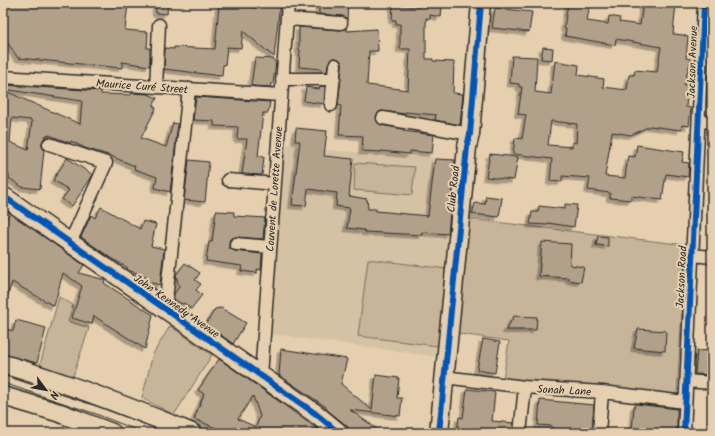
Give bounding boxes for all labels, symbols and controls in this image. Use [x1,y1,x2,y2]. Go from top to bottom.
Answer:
street label: Jackson Avenue [683,25,703,99]
street label: Maurice Curé Street [95,75,189,99]
street label: Couvent de Lorette Avenue [262,126,288,252]
street label: Club Road [443,164,465,213]
street label: Jackson Road [671,245,693,309]
street label: John Kennedy Avenue [130,270,223,343]
north arrow [26,370,66,410]
street label: Sonah Lane [536,381,591,401]
text: N [44,387,63,403]

